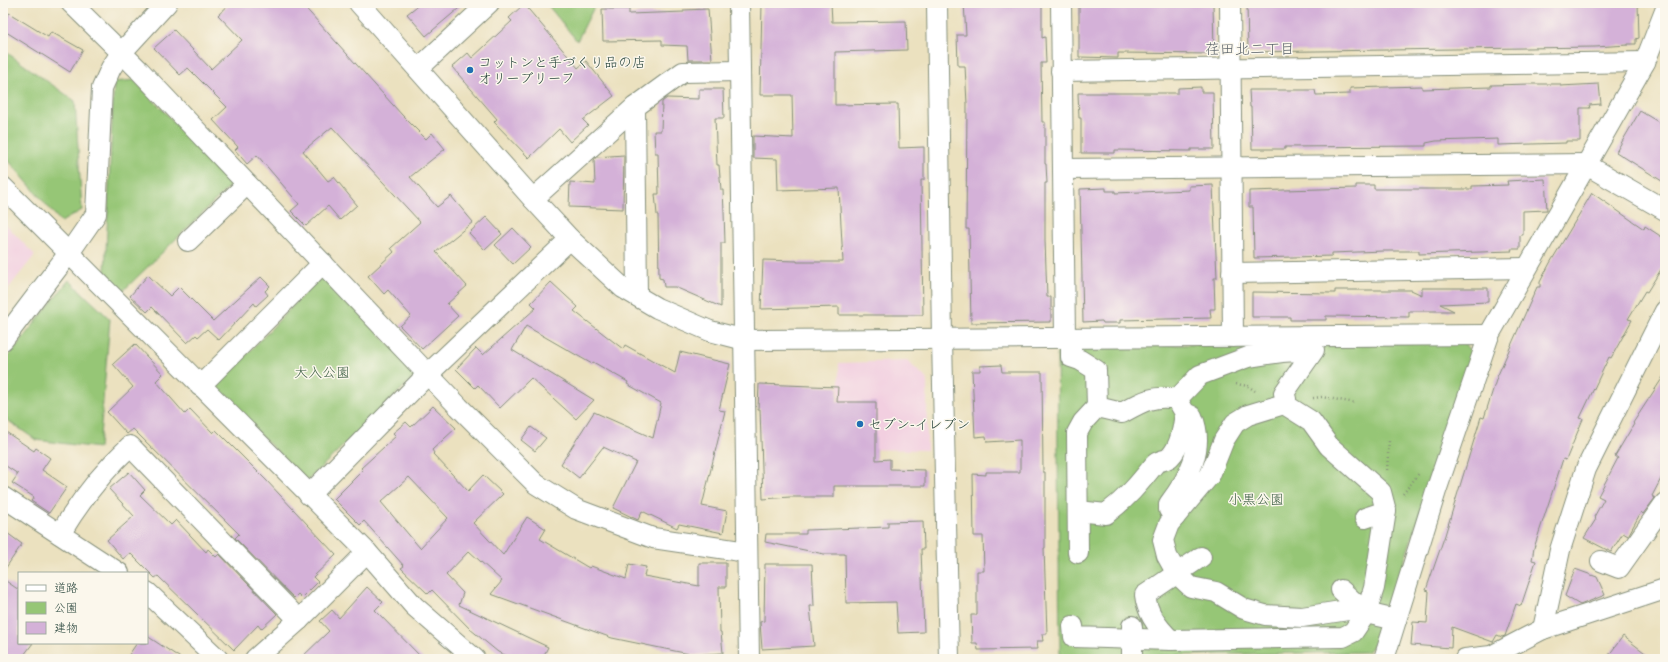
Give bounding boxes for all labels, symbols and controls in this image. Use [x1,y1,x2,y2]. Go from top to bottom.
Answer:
district label: 荏田北二丁目 [1205,39,1295,60]
place label: コットンと手づくり品の店 オリーブリーフ [478,53,646,89]
marker: コットンと手づくり品の店 オリーブリーフ [465,65,475,75]
park label: 大入公園 [294,363,350,383]
place label: セブン-イレブン [868,415,970,435]
marker: セブン-イレブン [855,419,865,429]
park label: 小黒公園 [1228,490,1284,510]
legend [18,572,148,644]
text: 道路 [54,580,78,597]
text: 公園 [54,600,78,617]
text: 建物 [54,620,78,637]

